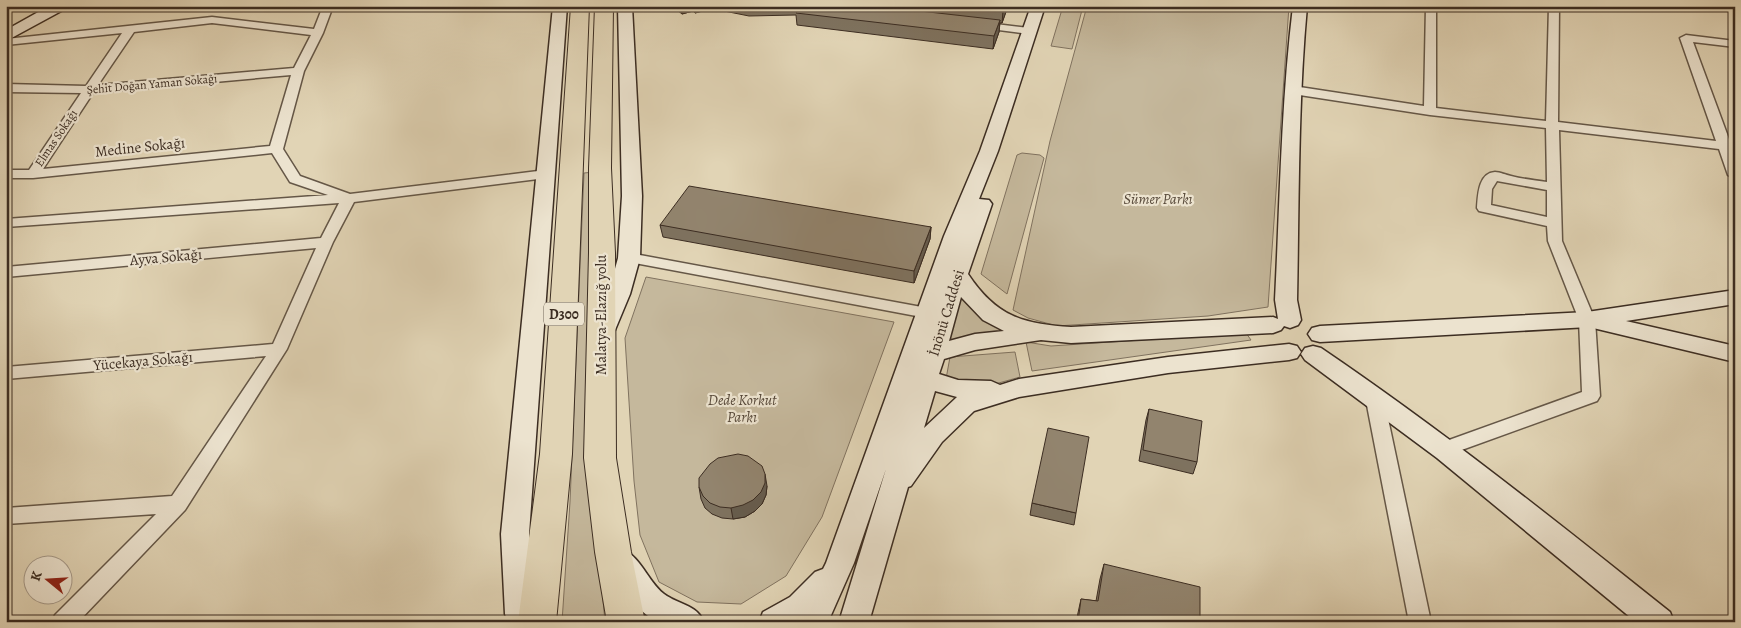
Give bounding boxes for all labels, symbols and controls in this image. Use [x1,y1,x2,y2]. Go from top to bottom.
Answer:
street label: Şehit Doğan Yaman Sokağı [86,70,218,98]
street label: Elmas Sokağı [31,106,81,170]
street label: Medine Sokağı [94,132,186,162]
park label: Sümer Parkı [1123,189,1193,209]
street label: Ayva Sokağı [128,244,203,270]
street label: Malatya-Elazığ yolu [591,254,611,375]
street label: İnönü Caddesi [923,267,969,359]
road number: D300 [544,302,584,326]
street label: Yücekaya Sokağı [91,347,194,375]
park label: Dede Korkut Parkı [708,390,777,427]
north arrow [22,556,72,606]
text: K [26,568,47,583]

